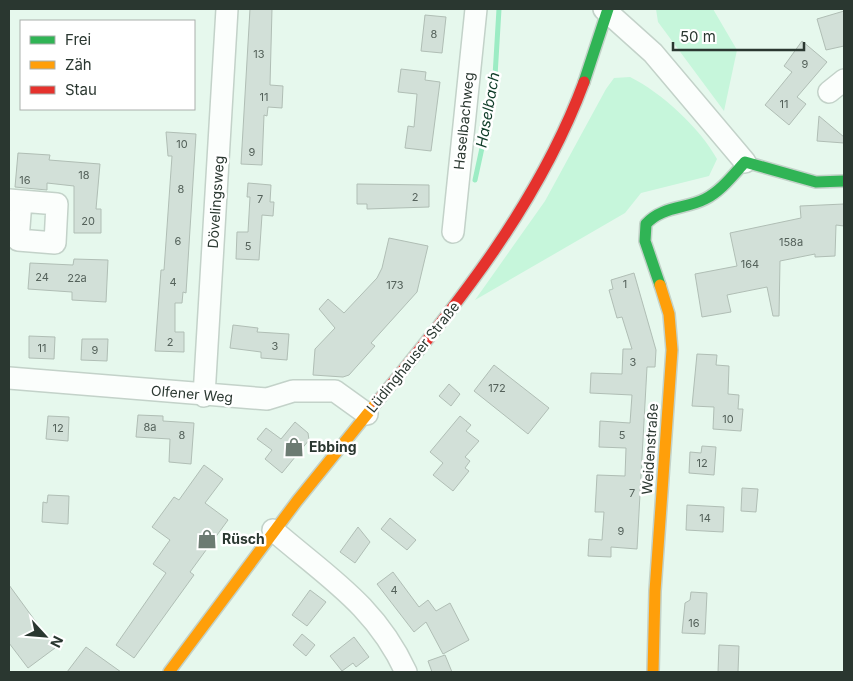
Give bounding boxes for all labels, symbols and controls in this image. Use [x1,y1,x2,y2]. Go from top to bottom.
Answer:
legend [20,20,195,110]
scale bar [673,20,804,52]
house number: 8 [431,27,438,41]
text: 50 m [680,27,716,46]
text: Frei [65,30,91,49]
house number: 13 [253,47,265,61]
text: Zäh [65,55,92,74]
house number: 9 [802,57,809,71]
street label: Haselbachweg [450,71,477,171]
water label: Haselbach [472,71,504,149]
text: Stau [65,80,97,99]
house number: 11 [260,90,268,104]
house number: 11 [780,97,788,111]
house number: 10 [176,137,188,151]
house number: 9 [249,145,256,159]
street label: Dövelingsweg [204,155,227,249]
house number: 18 [78,168,90,182]
house number: 16 [19,173,31,187]
house number: 8 [178,182,185,196]
house number: 2 [412,190,418,204]
house number: 7 [257,192,263,206]
house number: 20 [81,214,95,228]
house number: 6 [175,234,182,248]
house number: 158a [779,235,803,249]
house number: 5 [245,239,252,253]
house number: 164 [741,257,759,271]
house number: 24 [35,270,49,284]
house number: 22a [67,271,87,285]
house number: 4 [169,275,177,289]
house number: 1 [623,277,627,291]
house number: 173 [386,278,404,292]
street label: Lüdinghauser Straße [363,298,463,416]
house number: 2 [167,335,173,349]
house number: 3 [272,339,279,353]
house number: 11 [38,341,46,355]
house number: 9 [92,343,99,357]
house number: 3 [630,355,637,369]
street label: Olfener Weg [150,381,234,406]
house number: 172 [488,381,506,395]
street label: Weidenstraße [638,403,661,495]
house number: 10 [722,412,734,426]
house number: 8a [144,420,156,434]
house number: 12 [52,421,64,435]
house number: 8 [179,428,186,442]
house number: 5 [619,428,626,442]
shop icon: Ebbing [283,436,305,458]
place label: Ebbing [309,438,357,455]
house number: 12 [696,456,708,470]
house number: 7 [629,486,635,500]
house number: 14 [699,511,711,525]
house number: 9 [618,524,625,538]
shop icon: Rüsch [196,528,218,550]
place label: Rüsch [222,530,265,547]
house number: 4 [390,583,398,597]
north arrow [20,611,70,661]
house number: 16 [688,616,700,630]
text: N [47,633,67,650]

